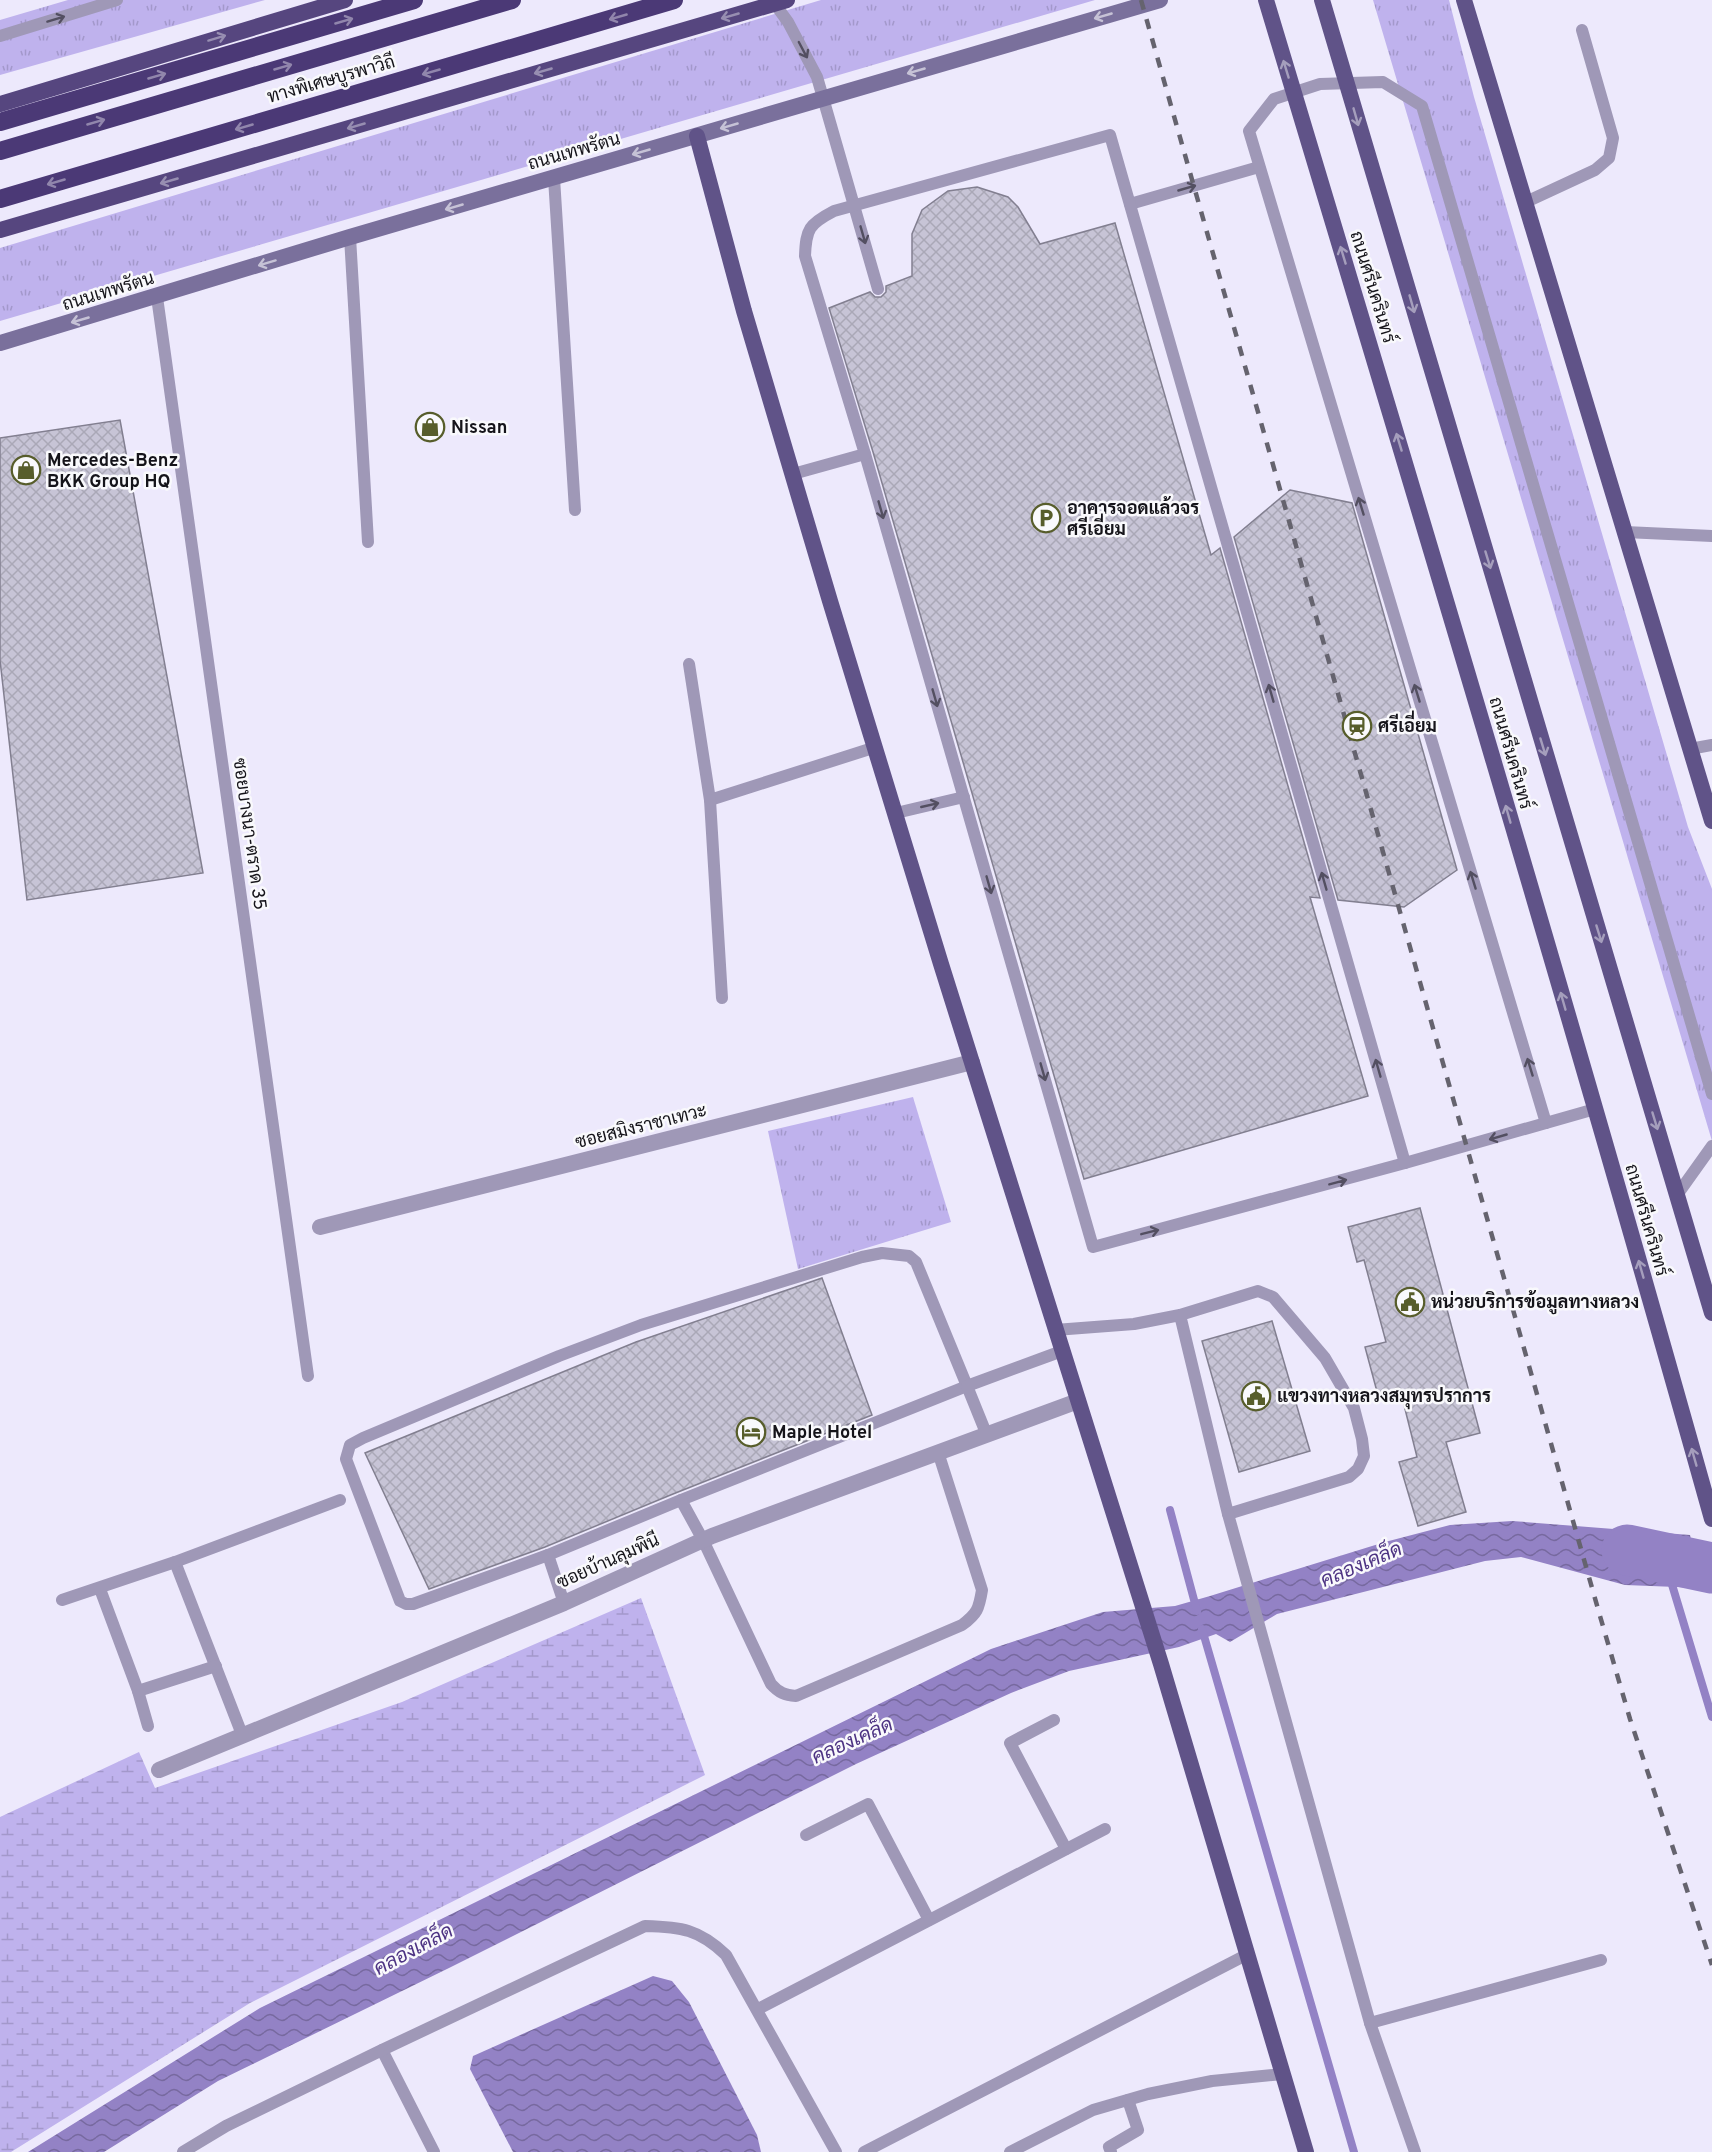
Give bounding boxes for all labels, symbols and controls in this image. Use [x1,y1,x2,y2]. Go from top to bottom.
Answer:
one-way arrow [721,11,740,22]
one-way arrow [1094,11,1113,22]
one-way arrow [609,12,628,23]
one-way arrow [46,13,65,24]
one-way arrow [334,15,353,26]
one-way arrow [207,32,226,43]
one-way arrow [797,40,809,58]
street label: ทางพิเศษบูรพาวิถี [264,48,398,110]
one-way arrow [1280,60,1291,79]
one-way arrow [274,61,293,72]
one-way arrow [534,66,553,77]
one-way arrow [907,66,926,77]
one-way arrow [422,67,441,78]
one-way arrow [147,70,166,81]
one-way arrow [1351,107,1362,126]
one-way arrow [86,116,105,127]
one-way arrow [347,121,366,132]
one-way arrow [720,121,739,132]
one-way arrow [234,122,253,133]
street label: ถนนเทพรัตน [525,127,623,177]
one-way arrow [632,147,651,158]
one-way arrow [160,176,179,187]
one-way arrow [47,177,66,188]
one-way arrow [1177,182,1196,193]
one-way arrow [444,202,463,213]
one-way arrow [857,225,869,244]
street label: ถนนศรีนครินทร์ [1344,228,1402,347]
one-way arrow [1337,246,1348,265]
one-way arrow [258,258,277,269]
street label: ถนนเทพรัตน [59,267,157,317]
one-way arrow [1407,294,1418,313]
one-way arrow [71,315,90,326]
shop icon: Nissan [414,411,446,443]
place label: Nissan [451,417,507,440]
one-way arrow [1393,433,1404,452]
place label: Mercedes-Benz BKK Group HQ [47,450,178,494]
shop icon: Mercedes-Benz BKK Group HQ [10,454,42,486]
place label: อาคารจอดแล้วจร ศรีเอี่ยม [1067,496,1199,542]
one-way arrow [1355,497,1366,516]
one-way arrow [876,500,887,519]
parking icon: อาคารจอดแล้วจร ศรีเอี่ยม [1030,502,1062,534]
one-way arrow [1483,550,1494,569]
one-way arrow [1265,684,1276,703]
one-way arrow [1411,684,1422,703]
one-way arrow [930,688,941,707]
street label: ถนนศรีนครินทร์ [1483,694,1540,813]
station icon: ศรีเอี่ยม [1341,710,1373,742]
place label: ศรีเอี่ยม [1378,710,1437,739]
one-way arrow [1538,737,1549,756]
street label: ซอยบางนา-ตราด 35 [226,757,271,912]
one-way arrow [920,798,939,810]
one-way arrow [1502,805,1513,824]
one-way arrow [1467,871,1478,890]
one-way arrow [1318,872,1330,891]
one-way arrow [984,875,995,894]
one-way arrow [1594,924,1605,943]
one-way arrow [1557,992,1568,1011]
one-way arrow [1524,1058,1535,1077]
one-way arrow [1372,1059,1383,1078]
one-way arrow [1038,1062,1049,1081]
street label: ซอยสมิงราชาเทวะ [573,1099,710,1155]
one-way arrow [1650,1111,1661,1130]
one-way arrow [1489,1131,1508,1143]
street label: ถนนศรีนครินทร์ [1619,1161,1676,1280]
one-way arrow [1329,1175,1348,1187]
one-way arrow [1140,1226,1159,1238]
one-way arrow [1634,1260,1646,1279]
public building icon: หน่วยบริการข้อมูลทางหลวง [1394,1286,1426,1318]
place label: หน่วยบริการข้อมูลทางหลวง [1431,1290,1639,1315]
public building icon: แขวงทางหลวงสมุทรปราการ [1240,1380,1272,1412]
place label: แขวงทางหลวงสมุทรปราการ [1277,1386,1491,1410]
hotel icon: Maple Hotel [735,1416,767,1448]
place label: Maple Hotel [772,1422,872,1445]
one-way arrow [1688,1448,1699,1467]
street label: ซอยบ้านลุมพินี [553,1527,663,1595]
water label: คลองเคล็ด [1315,1533,1407,1595]
water label: คลองเคล็ด [807,1709,897,1771]
water label: คลองเคล็ด [368,1916,458,1982]

